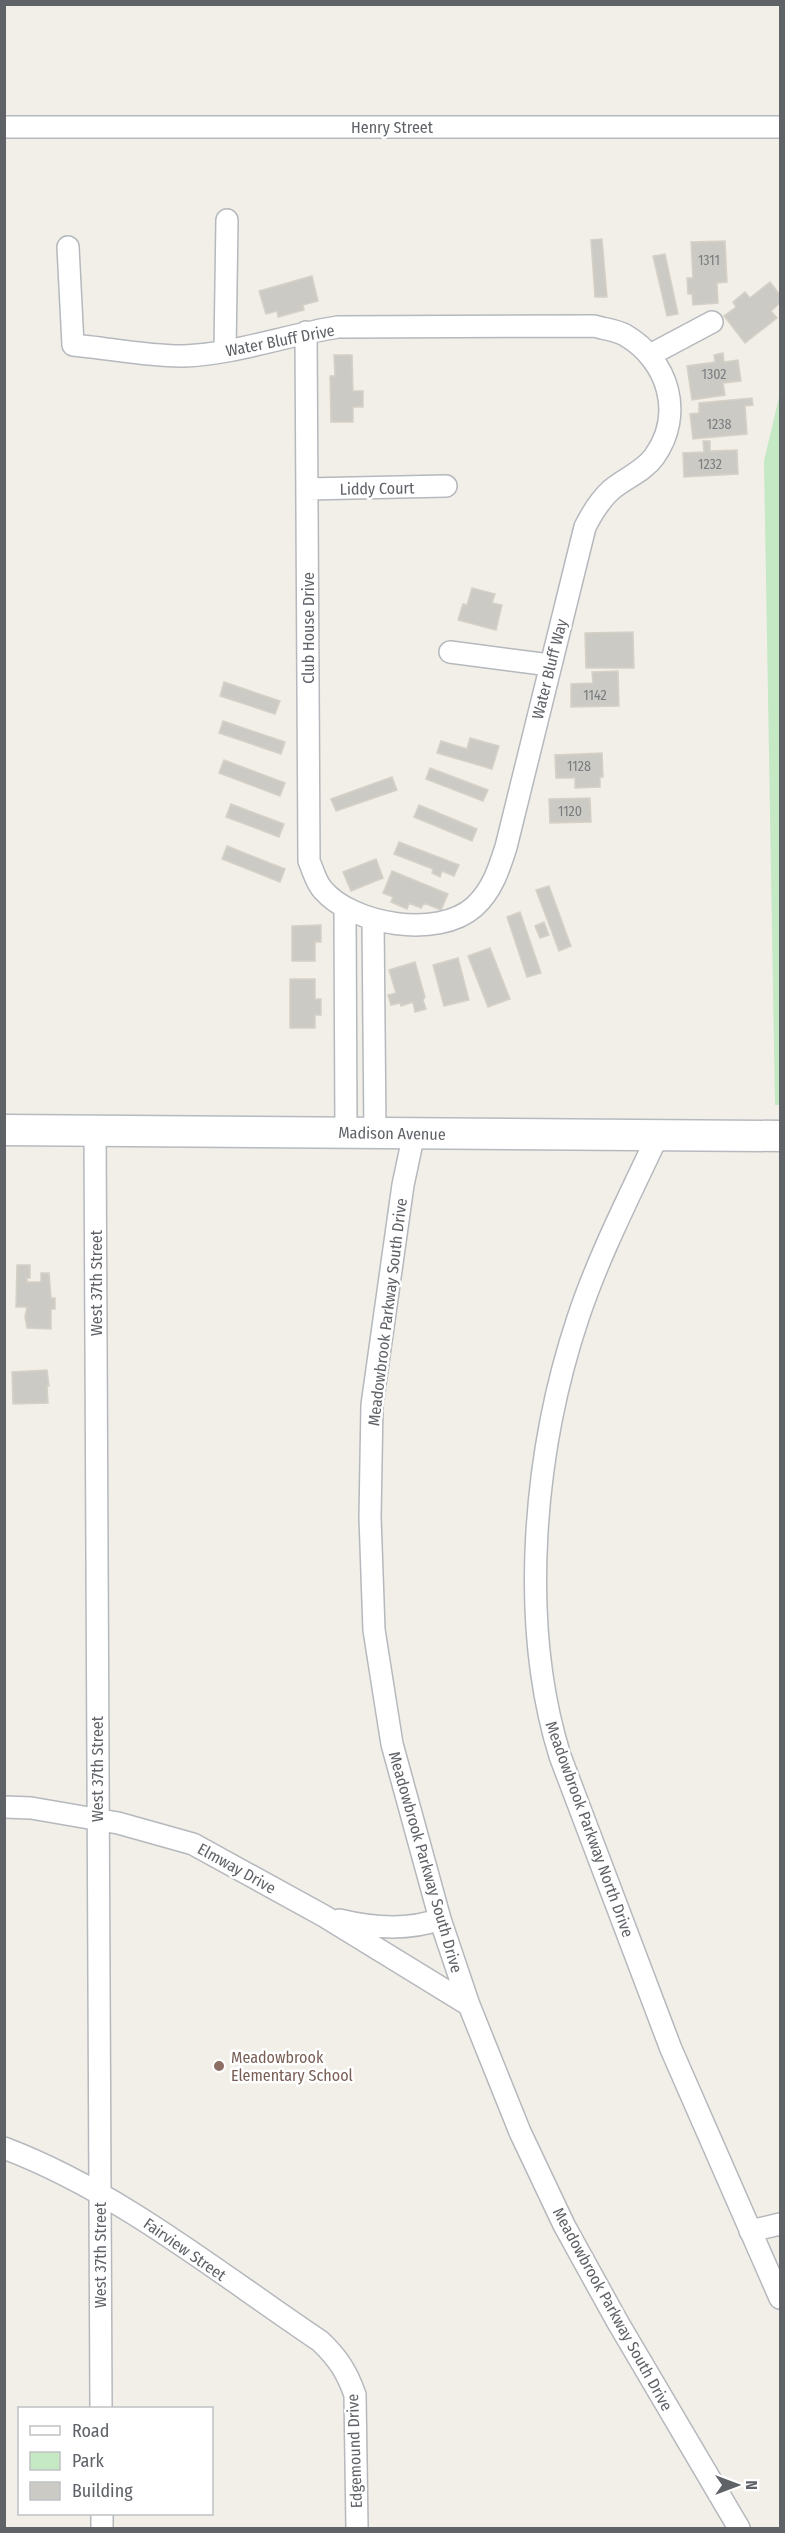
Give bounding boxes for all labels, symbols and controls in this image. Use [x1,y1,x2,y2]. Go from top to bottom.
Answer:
street label: Henry Street [351,118,434,137]
house number: 1311 [698,252,720,269]
street label: Water Bluff Drive [224,321,336,360]
house number: 1302 [701,366,727,383]
house number: 1238 [707,416,731,433]
house number: 1232 [698,456,722,473]
street label: Liddy Court [340,478,415,499]
street label: Club House Drive [299,572,318,684]
street label: Water Bluff Way [528,616,571,721]
house number: 1142 [583,687,607,704]
house number: 1128 [567,758,591,775]
house number: 1120 [558,803,582,820]
street label: Madison Avenue [338,1123,446,1144]
street label: Meadowbrook Parkway South Drive [364,1197,411,1427]
street label: West 37th Street [87,1229,106,1336]
street label: West 37th Street [88,1715,107,1822]
street label: Meadowbrook Parkway North Drive [542,1719,638,1940]
street label: Meadowbrook Parkway South Drive [385,1749,466,1975]
street label: Elmway Drive [194,1839,279,1898]
place label: Meadowbrook Elementary School [231,2048,353,2085]
marker: Meadowbrook Elementary School [212,2059,226,2073]
street label: West 37th Street [91,2201,110,2308]
street label: Meadowbrook Parkway South Drive [549,2204,677,2414]
street label: Fairview Street [140,2214,230,2285]
street label: Edgemound Drive [343,2393,366,2509]
legend [18,2407,213,2515]
text: Road [72,2420,109,2442]
text: Park [72,2450,105,2472]
north arrow [707,2455,767,2515]
text: Building [72,2480,133,2502]
text: N [742,2480,761,2490]

